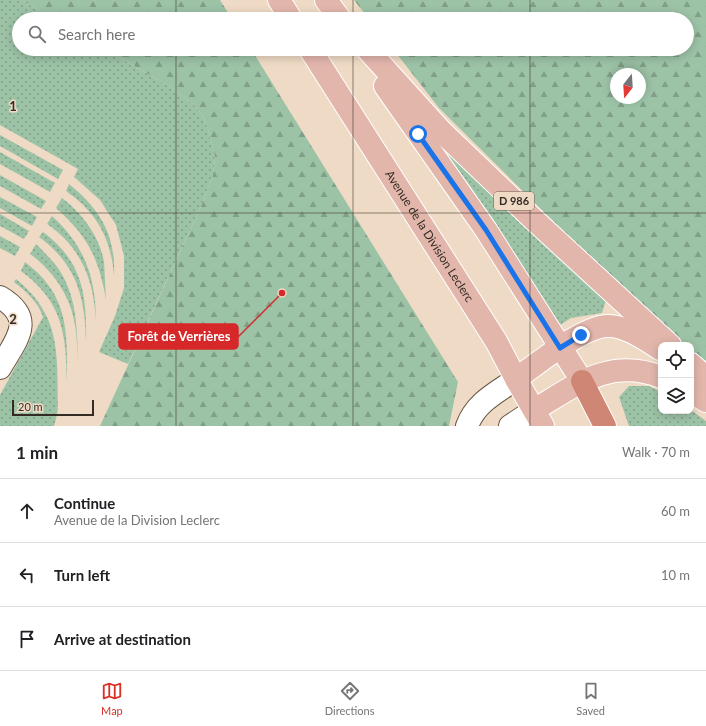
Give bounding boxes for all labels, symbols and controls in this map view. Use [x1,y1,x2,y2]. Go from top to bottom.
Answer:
search box [12,12,694,56]
icon: search [26,23,48,45]
text: Search here [58,25,135,43]
north arrow [610,68,646,104]
text: 1 [9,98,17,114]
route start [409,125,427,143]
street label: Avenue de la Division Leclerc [382,167,477,305]
road number: D 986 [494,192,534,210]
text: 2 [9,311,17,327]
callout: Forêt de Verrières [119,324,238,349]
route end [572,326,590,344]
text: Forêt de Verrières [128,328,231,344]
map controls [658,342,694,414]
button: locate [658,342,694,378]
button: layers [658,378,694,414]
scale bar [12,398,94,417]
text: 20 m [18,400,43,413]
text: 1 min [16,442,58,463]
text: Walk · 70 m [622,444,690,460]
text: Continue [54,494,115,512]
icon: ahead [16,500,38,522]
text: 60 m [661,503,690,519]
text: Avenue de la Division Leclerc [54,512,220,528]
icon: left [16,564,38,586]
text: Turn left [54,566,110,584]
text: 10 m [661,567,690,583]
icon: arrive [16,628,38,650]
text: Arrive at destination [54,630,191,648]
tab: Map [101,680,123,717]
tab: Directions [325,680,374,717]
tab: Saved [576,680,605,717]

